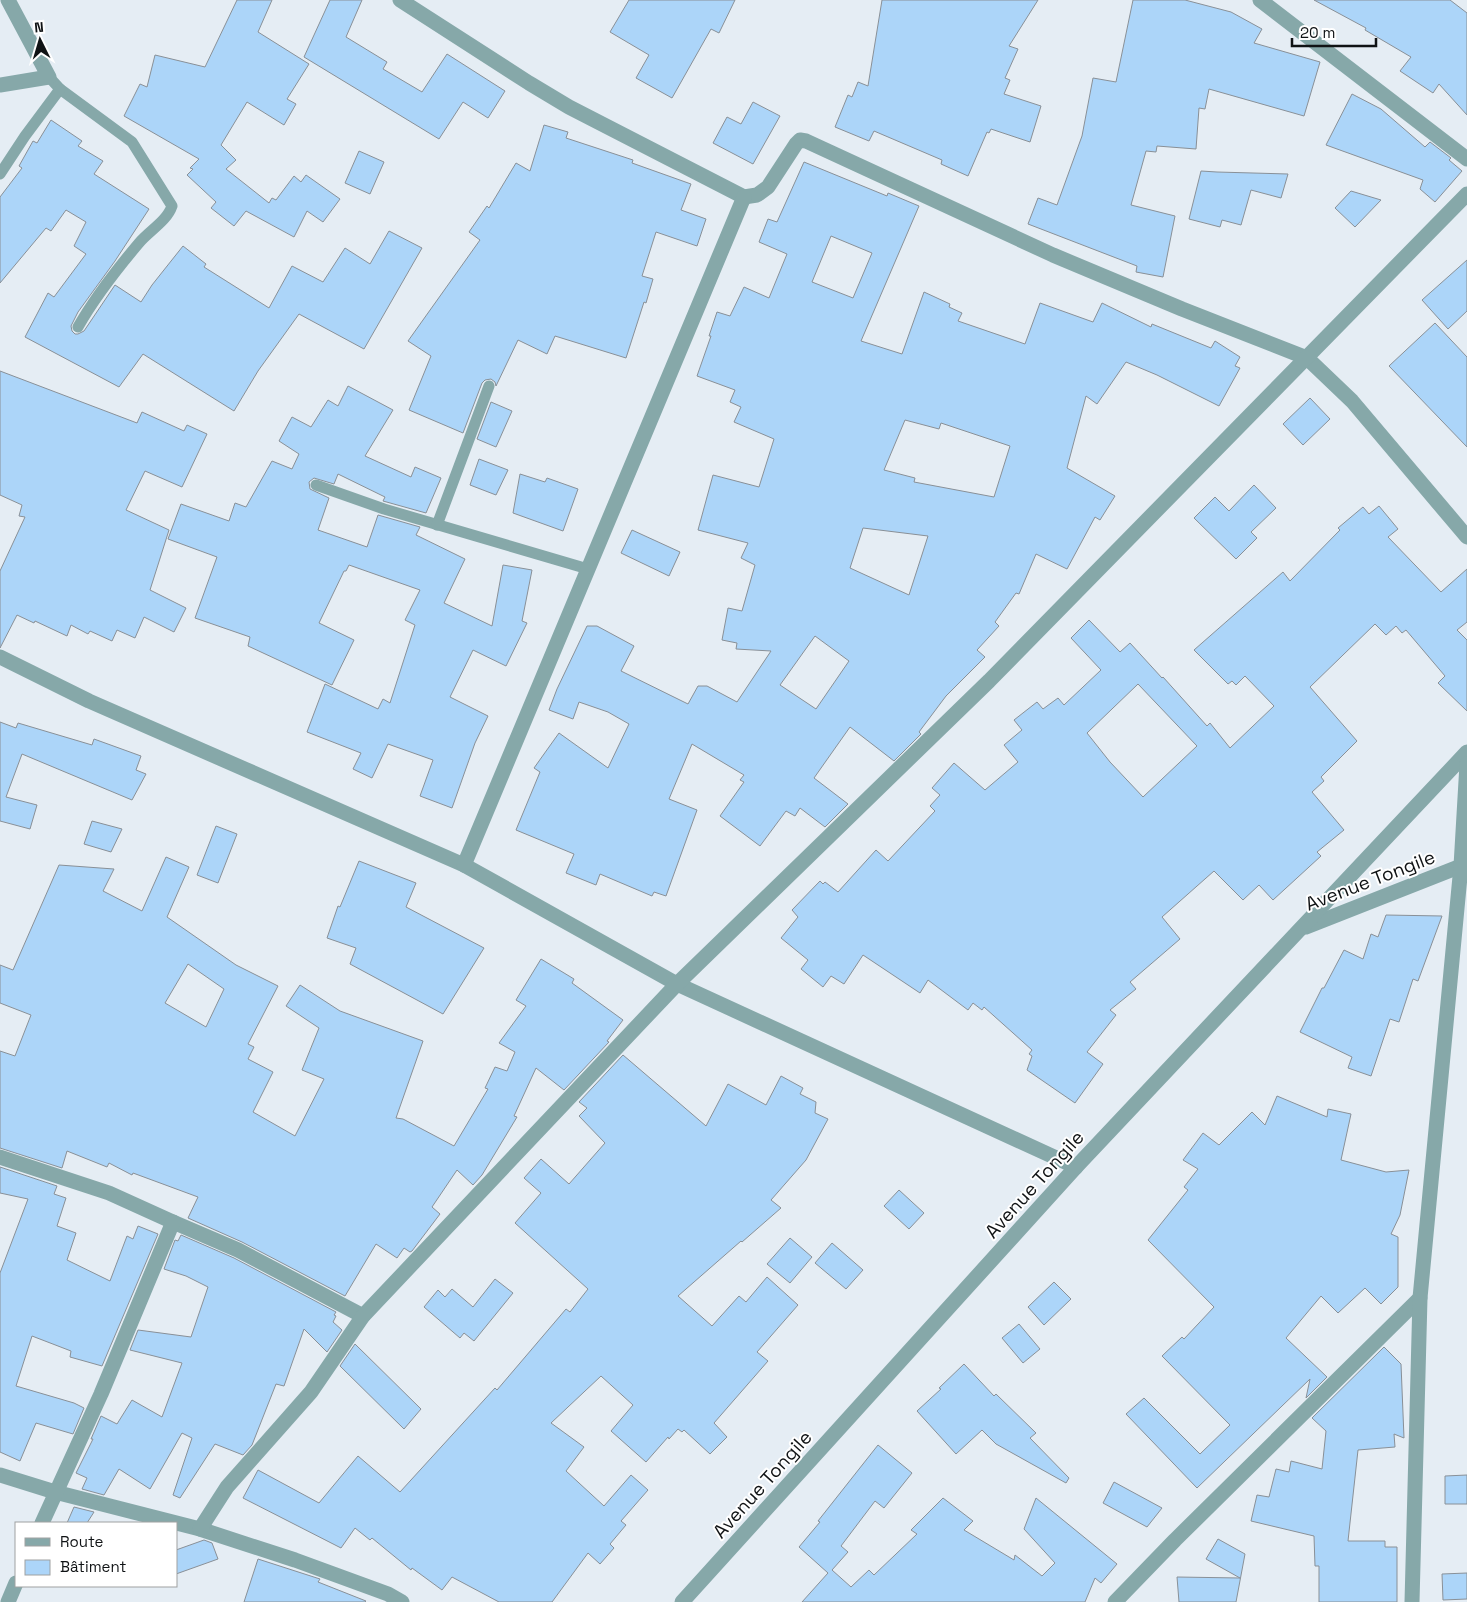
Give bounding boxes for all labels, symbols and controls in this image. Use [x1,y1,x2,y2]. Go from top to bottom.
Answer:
north arrow [15,15,65,65]
scale bar [1292,15,1376,47]
text: N [33,18,44,36]
text: 20 m [1300,23,1335,42]
street label: Avenue Tongile [1302,844,1439,917]
street label: Avenue Tongile [979,1125,1089,1244]
street label: Avenue Tongile [707,1425,817,1544]
legend [15,1522,178,1587]
text: Route [60,1532,104,1551]
text: Bâtiment [60,1557,126,1576]

